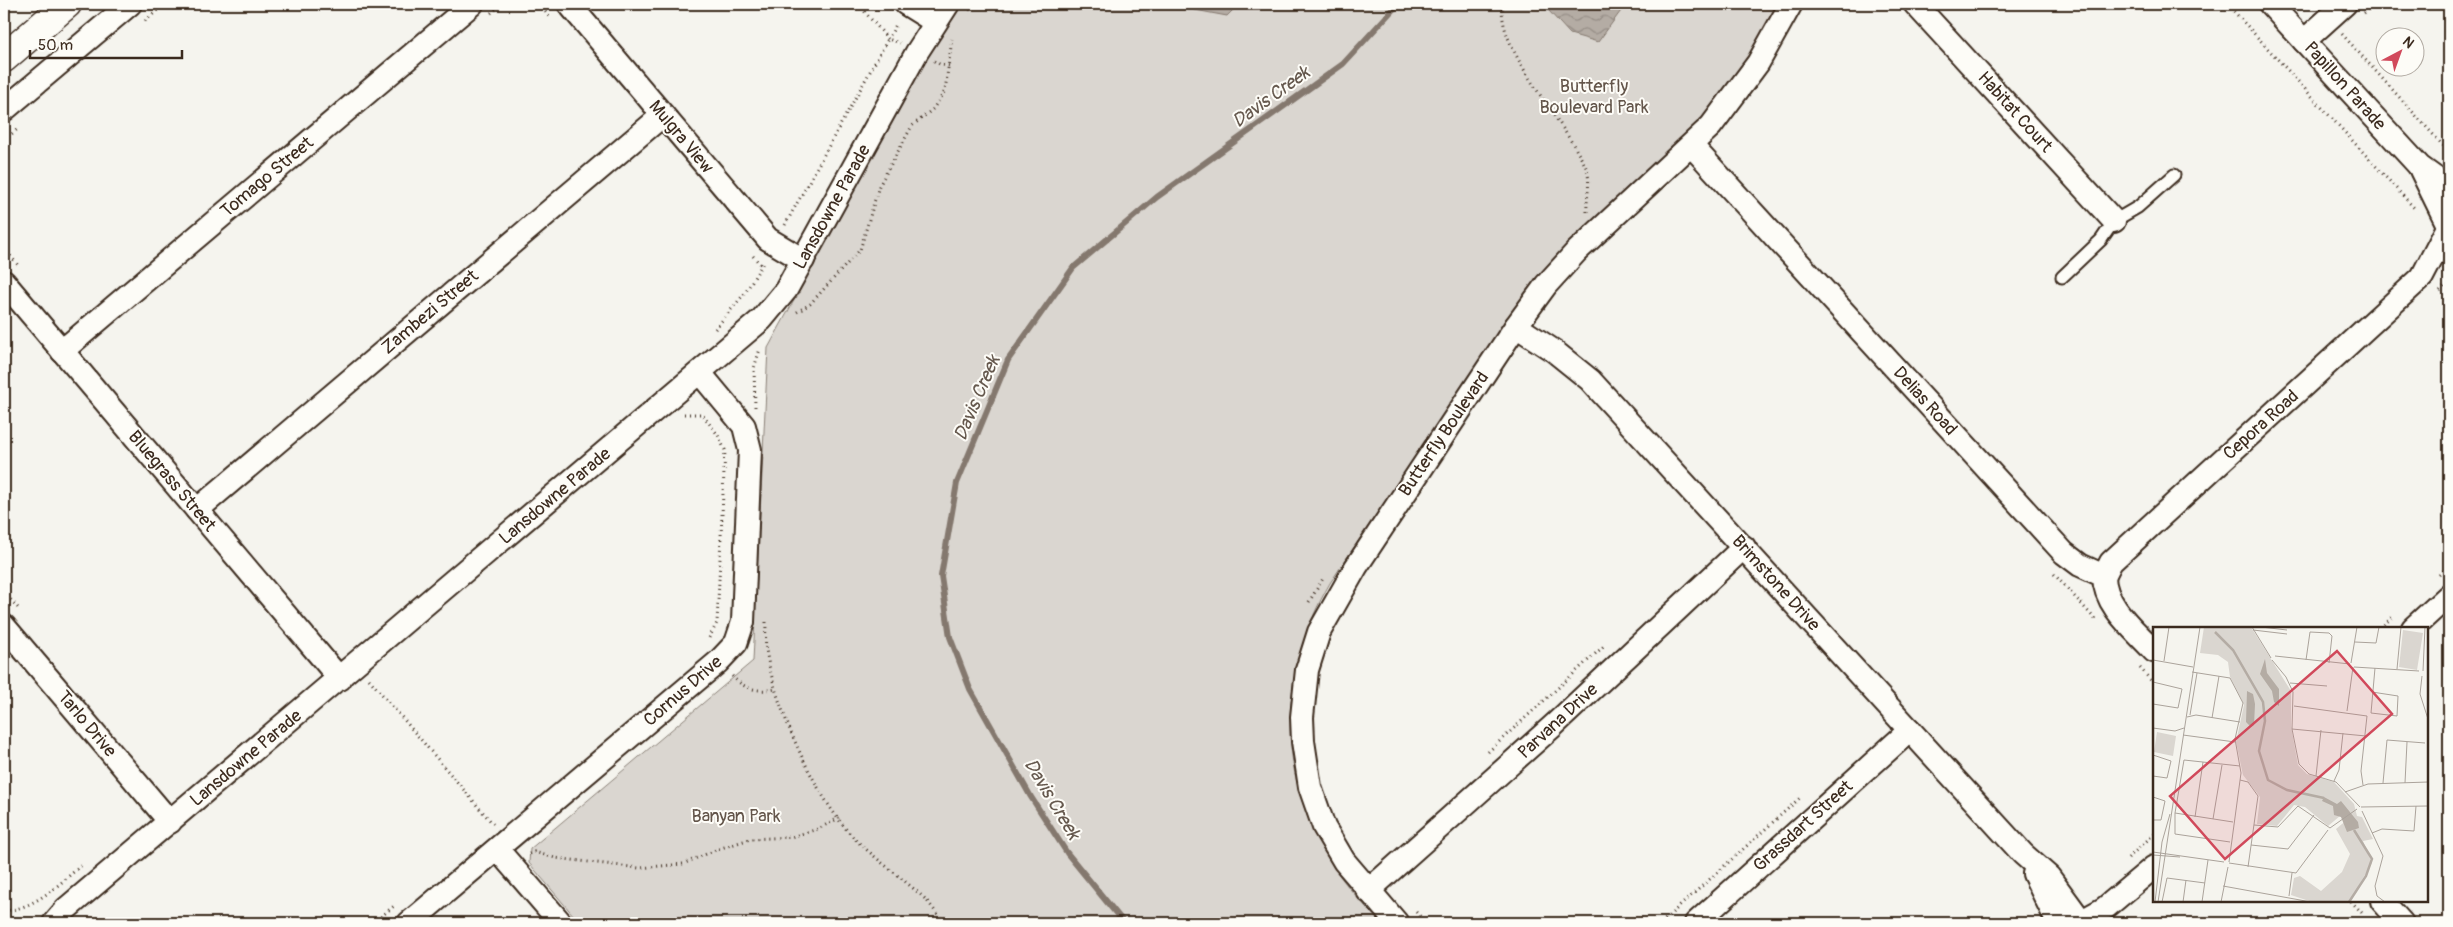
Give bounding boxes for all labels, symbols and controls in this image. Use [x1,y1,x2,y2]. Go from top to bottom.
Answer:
scale bar [30,28,182,60]
north arrow [2376,28,2426,78]
text: N [2399,33,2417,52]
text: 50 m [38,36,73,55]
street label: Papillon Parade [2299,37,2391,135]
water label: Davis Creek [1228,60,1316,133]
street label: Habitat Court [1972,67,2058,158]
park label: Butterfly Boulevard Park [1540,75,1649,119]
street label: Mulgra View [644,95,718,179]
street label: Tomago Street [216,131,319,222]
street label: Lansdowne Parade [788,140,876,273]
street label: Zambezi Street [377,264,484,359]
water label: Davis Creek [948,350,1006,444]
street label: Delias Road [1888,362,1962,440]
street label: Butterfly Boulevard [1394,367,1494,501]
street label: Cepora Road [2218,385,2304,465]
street label: Bluegrass Street [123,426,221,537]
street label: Lansdowne Parade [494,442,616,550]
street label: Brimstone Drive [1727,530,1825,636]
inset map [2153,627,2428,902]
street label: Cornus Drive [639,650,727,731]
street label: Parvana Drive [1513,678,1603,764]
street label: Tarlo Drive [52,686,122,762]
street label: Lansdowne Parade [185,704,307,812]
water label: Davis Creek [1019,754,1087,846]
street label: Grassdart Street [1748,775,1858,877]
park label: Banyan Park [692,805,781,828]

